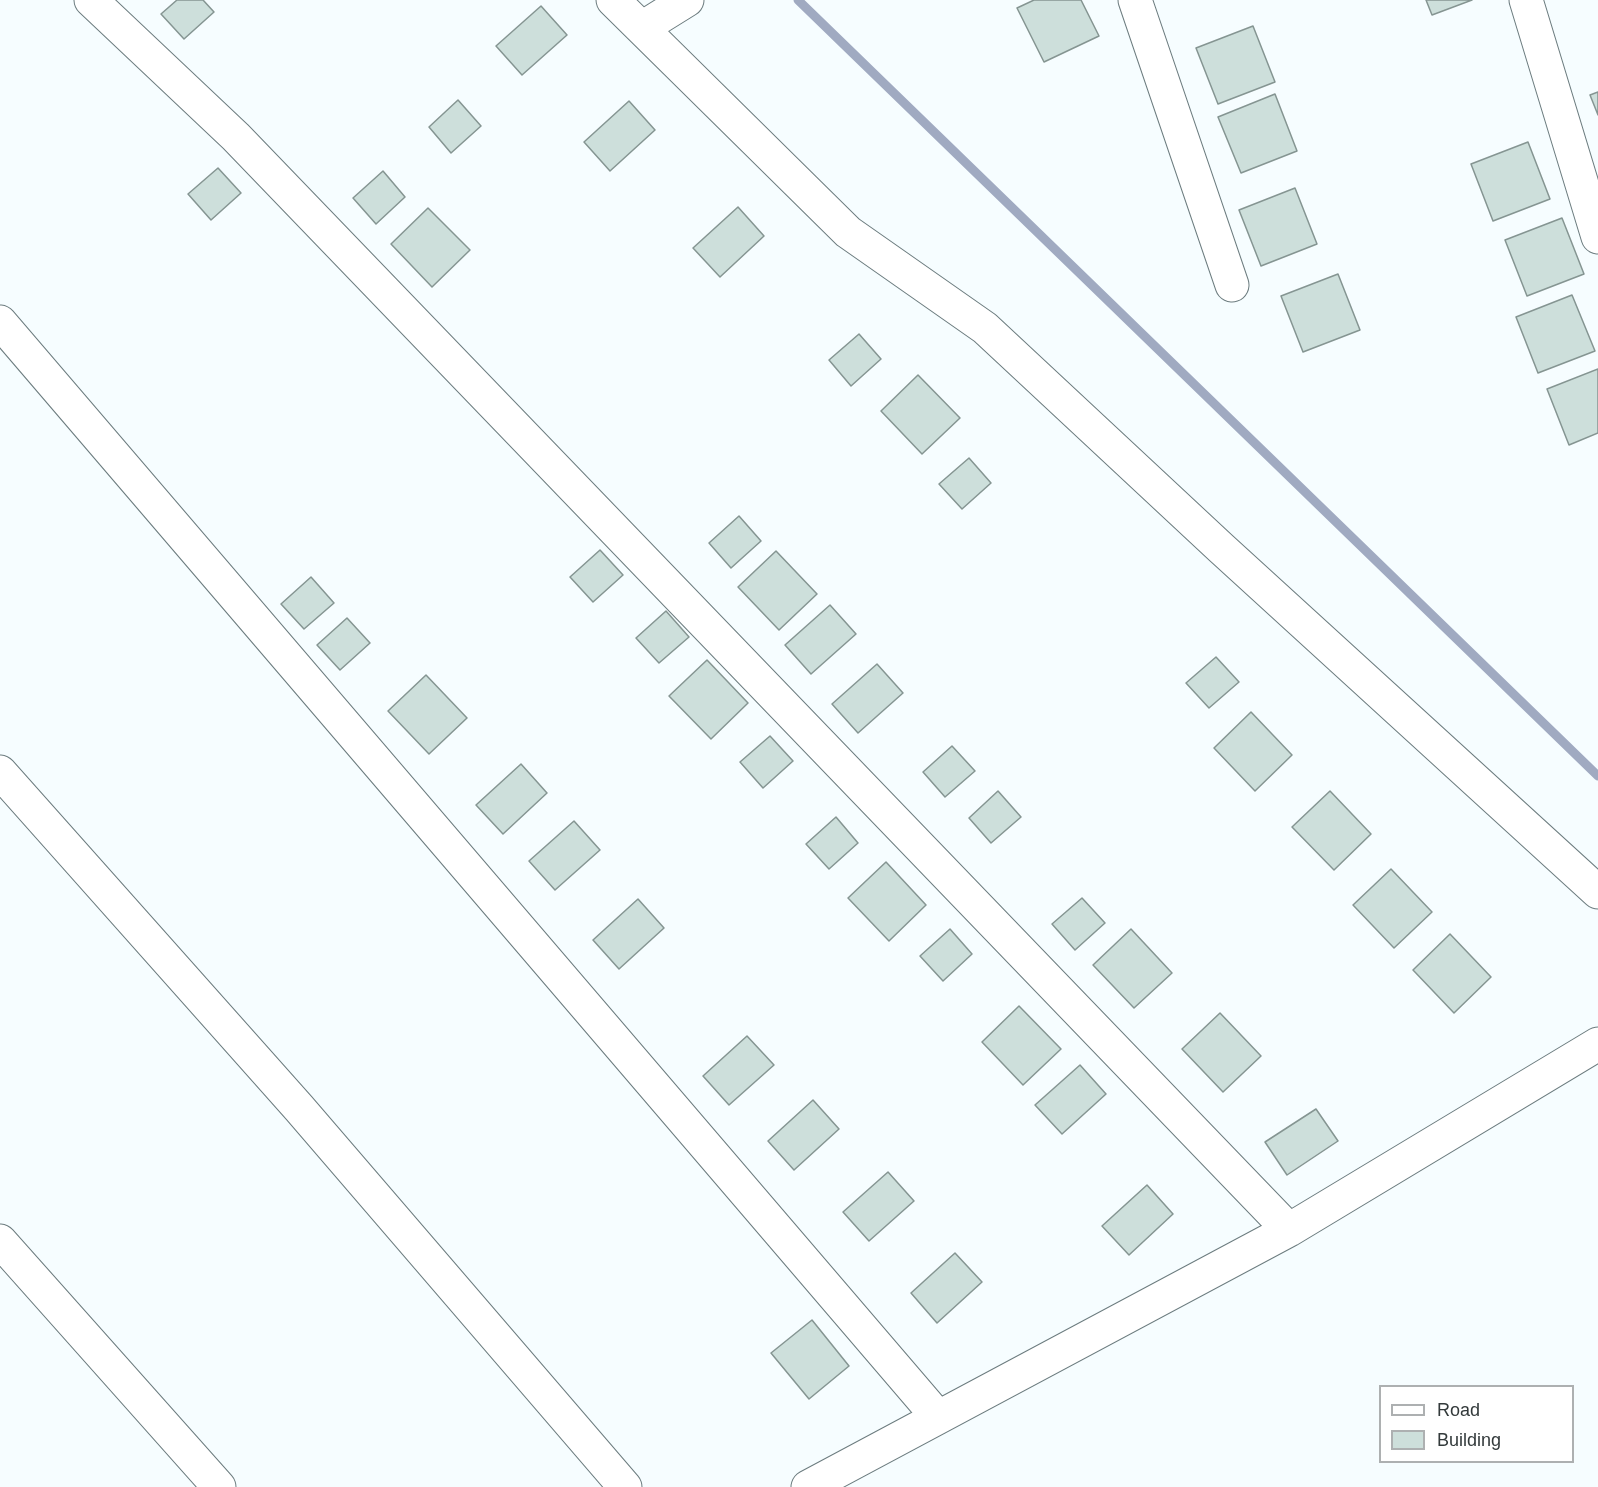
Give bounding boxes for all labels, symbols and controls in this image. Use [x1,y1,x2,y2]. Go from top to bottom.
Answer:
legend [1379,1385,1574,1463]
text: Road [1437,1400,1480,1420]
text: Building [1437,1430,1501,1450]

